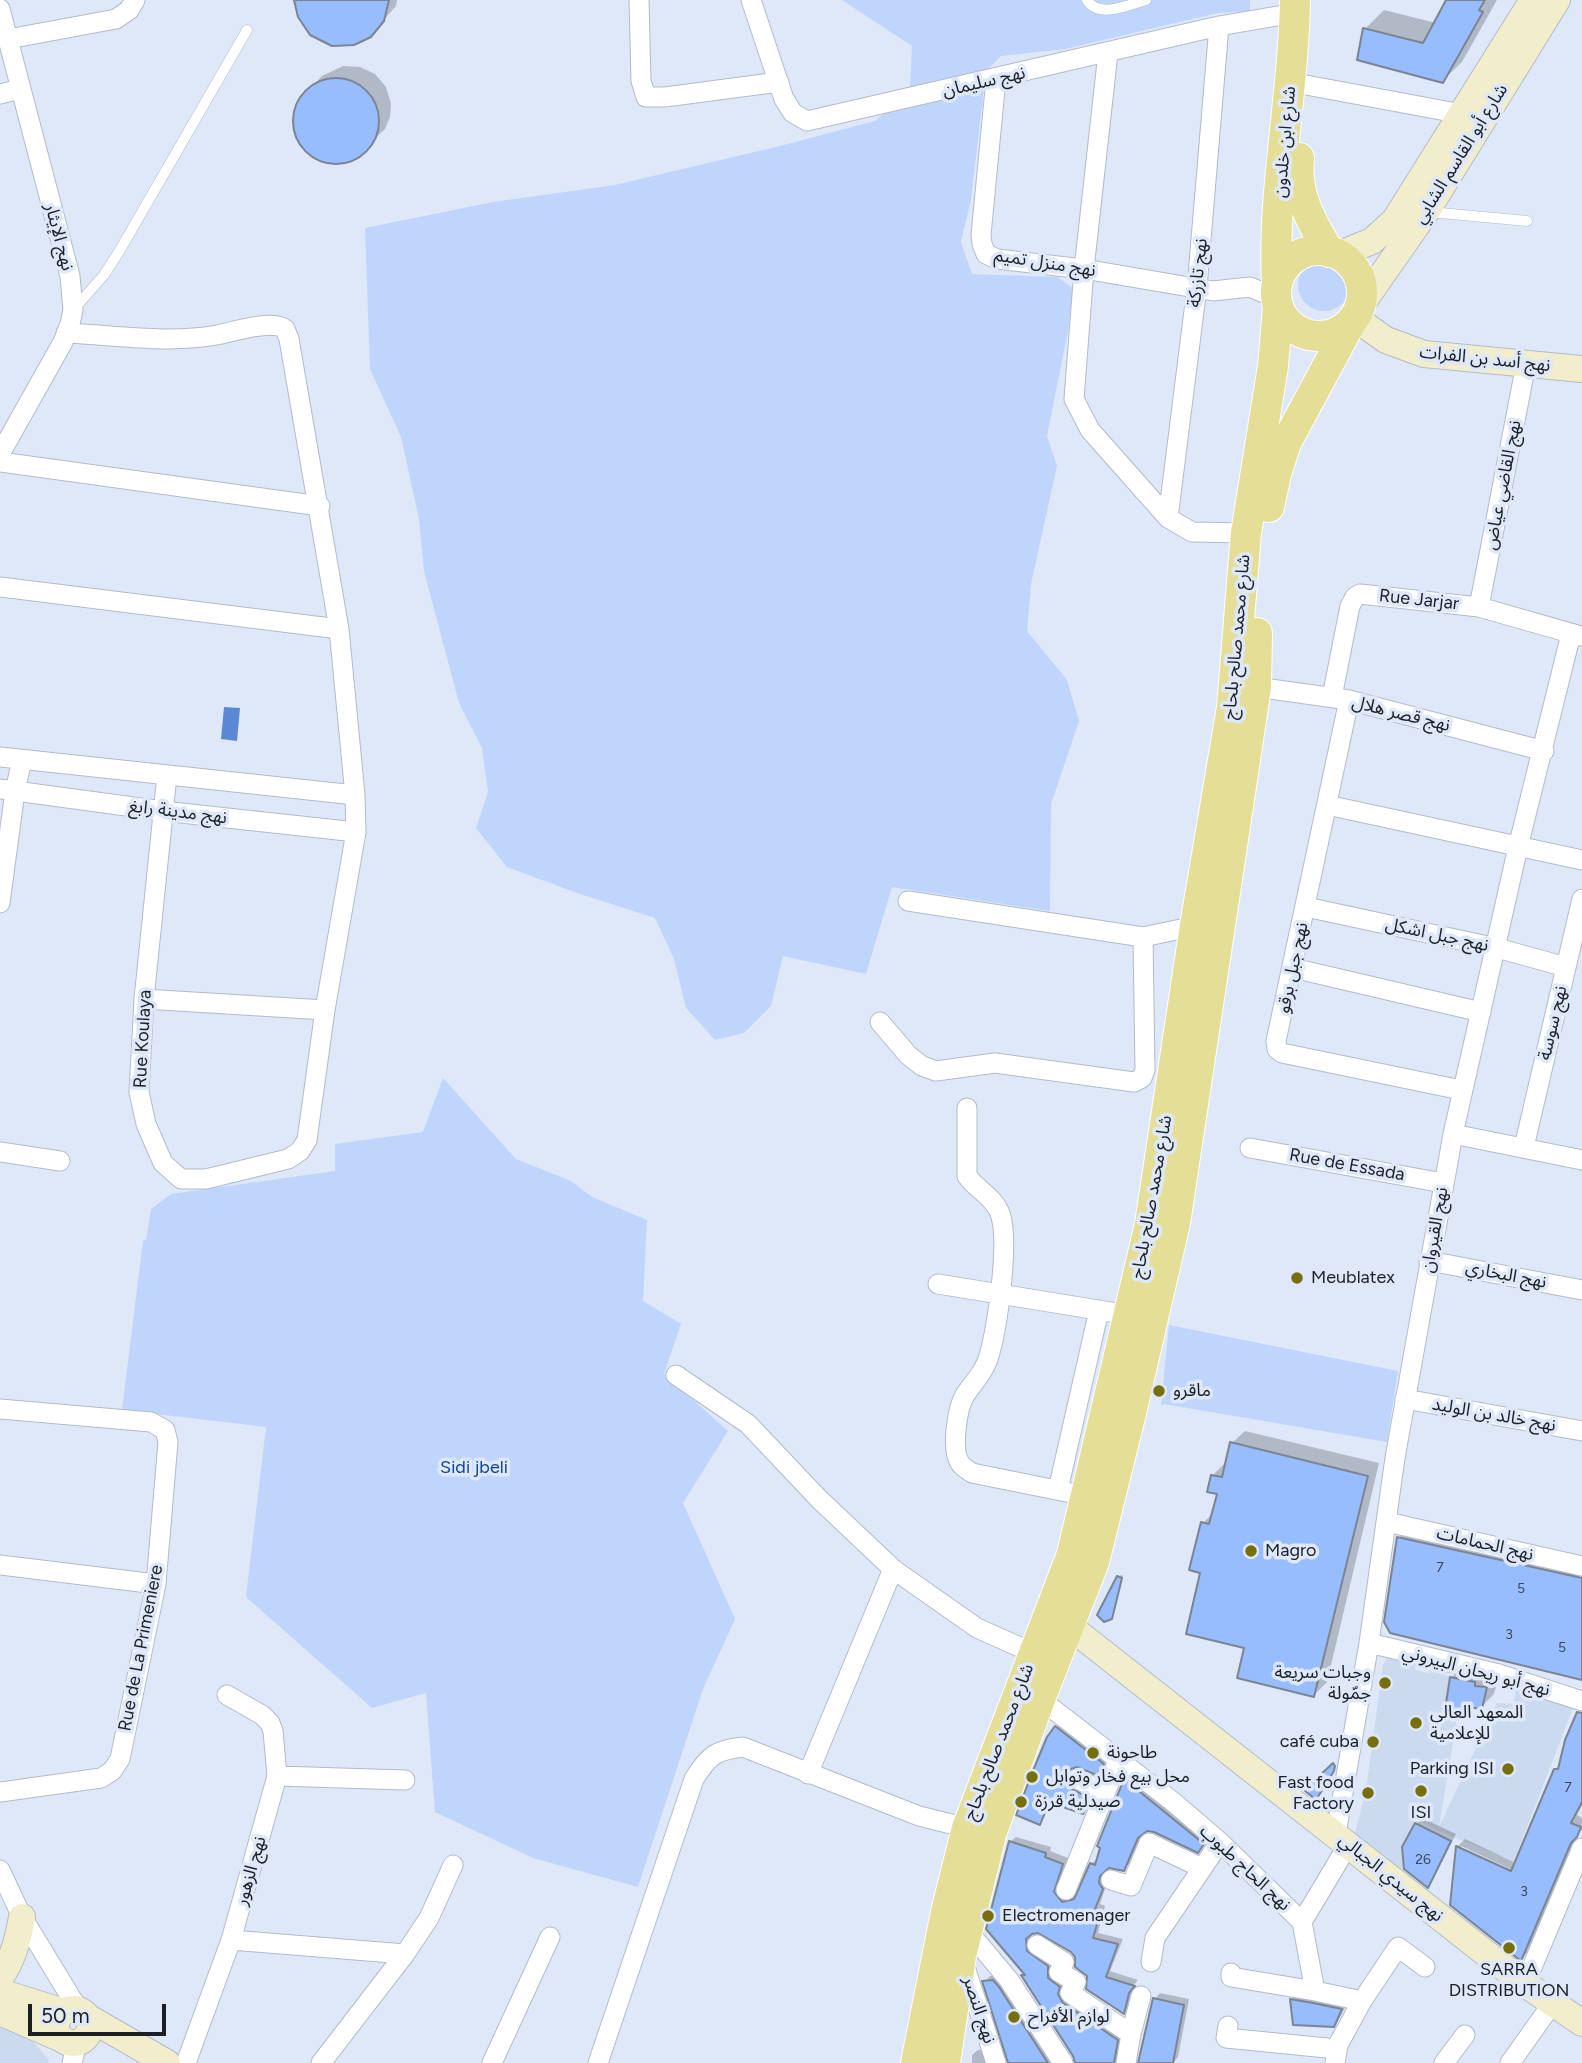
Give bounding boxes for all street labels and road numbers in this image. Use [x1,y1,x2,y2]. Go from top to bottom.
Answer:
street label: نهج سليمان [941,62,1027,102]
street label: شارع أبو القاسم الشابي [1409,80,1513,228]
street label: شارع ابن خلدون [1269,85,1301,199]
street label: نهج الإيثار [40,201,78,273]
street label: نهج تازركة [1184,237,1212,309]
street label: نهج منزل تميم [993,244,1097,282]
street label: نهج أسد بن الفرات [1418,341,1552,377]
street label: نهج القاضي عياض [1480,418,1526,552]
street label: شارع محمد صالح بلحاج [1219,554,1255,720]
street label: Rue Jarjar [1378,585,1460,615]
street label: نهج قصر هلال [1350,691,1452,737]
street label: نهج مدينة رابغ [128,795,228,829]
street label: نهج جبل اشكل [1383,914,1491,956]
street label: نهج جبل برقو [1273,921,1313,1015]
street label: نهج سوسة [1534,984,1572,1062]
street label: Rue Koulaya [130,989,156,1089]
street label: شارع محمد صالح بلحاج [1127,1114,1177,1280]
street label: Rue de Essada [1288,1144,1406,1186]
street label: نهج القيروان [1417,1186,1453,1274]
street label: نهج البخاري [1464,1257,1548,1293]
street label: نهج خالد بن الوليد [1430,1393,1558,1437]
street label: نهج الحمامات [1434,1522,1536,1566]
street label: Rue de La Primeniere [114,1563,168,1733]
street label: نهج أبو ريحان البيروني [1400,1641,1552,1701]
street label: شارع محمد صالح بلحاج [959,1661,1039,1823]
street label: نهج الحاج طبوب [1195,1820,1295,1916]
street label: نهج سيدي الجبالي [1334,1829,1448,1927]
street label: نهج الزهور [231,1834,271,1908]
street label: نهج النصر [958,1974,1000,2046]

